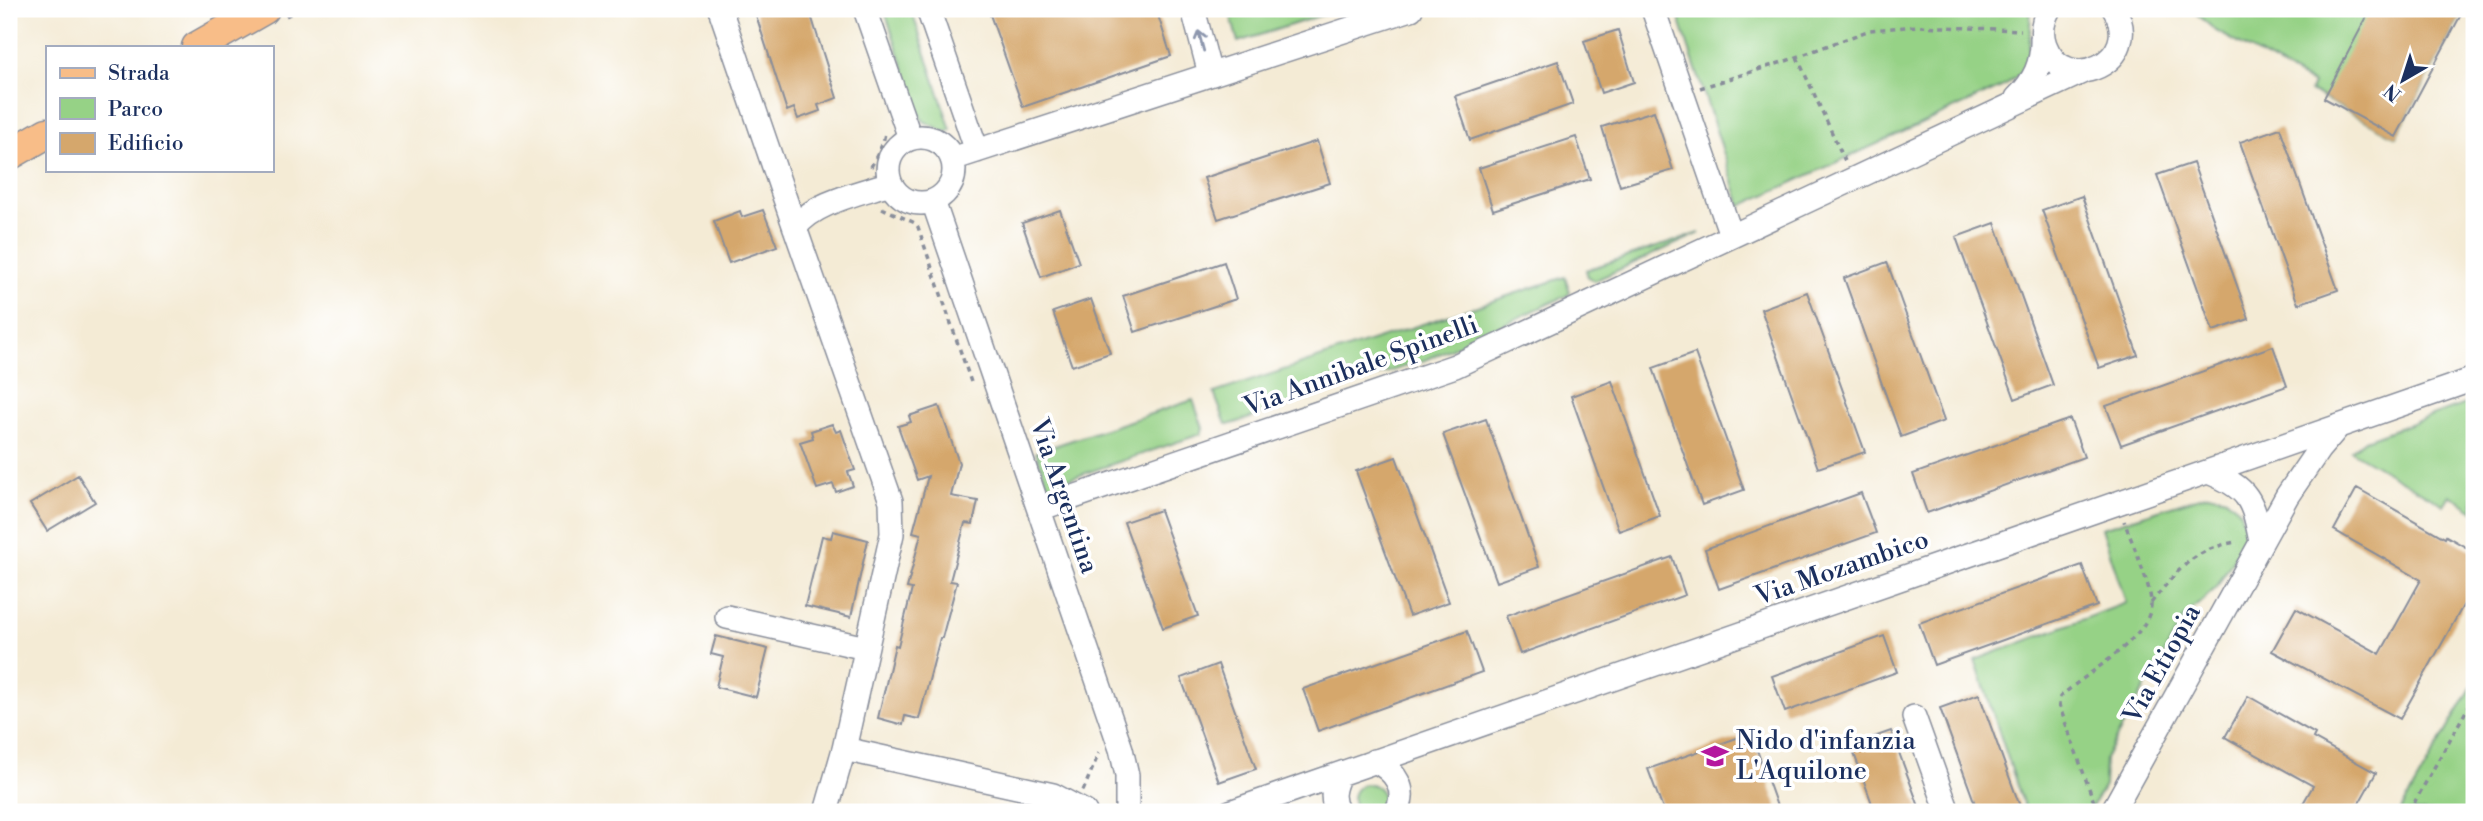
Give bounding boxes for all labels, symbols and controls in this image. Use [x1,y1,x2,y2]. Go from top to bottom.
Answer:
one-way arrow [1194,30,1207,53]
legend [46,46,273,172]
north arrow [2368,46,2438,116]
text: Strada [108,61,170,87]
text: N [2380,78,2406,106]
text: Parco [108,97,163,123]
text: Edificio [108,131,184,157]
street label: Via Annibale Spinelli [1239,309,1482,424]
street label: Via Argentina [1022,414,1106,578]
street label: Via Mozambico [1750,523,1933,613]
street label: Via Etiopia [2116,598,2208,730]
place label: Nido d'infanzia L'Aquilone [1736,725,1916,787]
school or university icon: Nido d'infanzia L'Aquilone [1700,741,1730,771]

